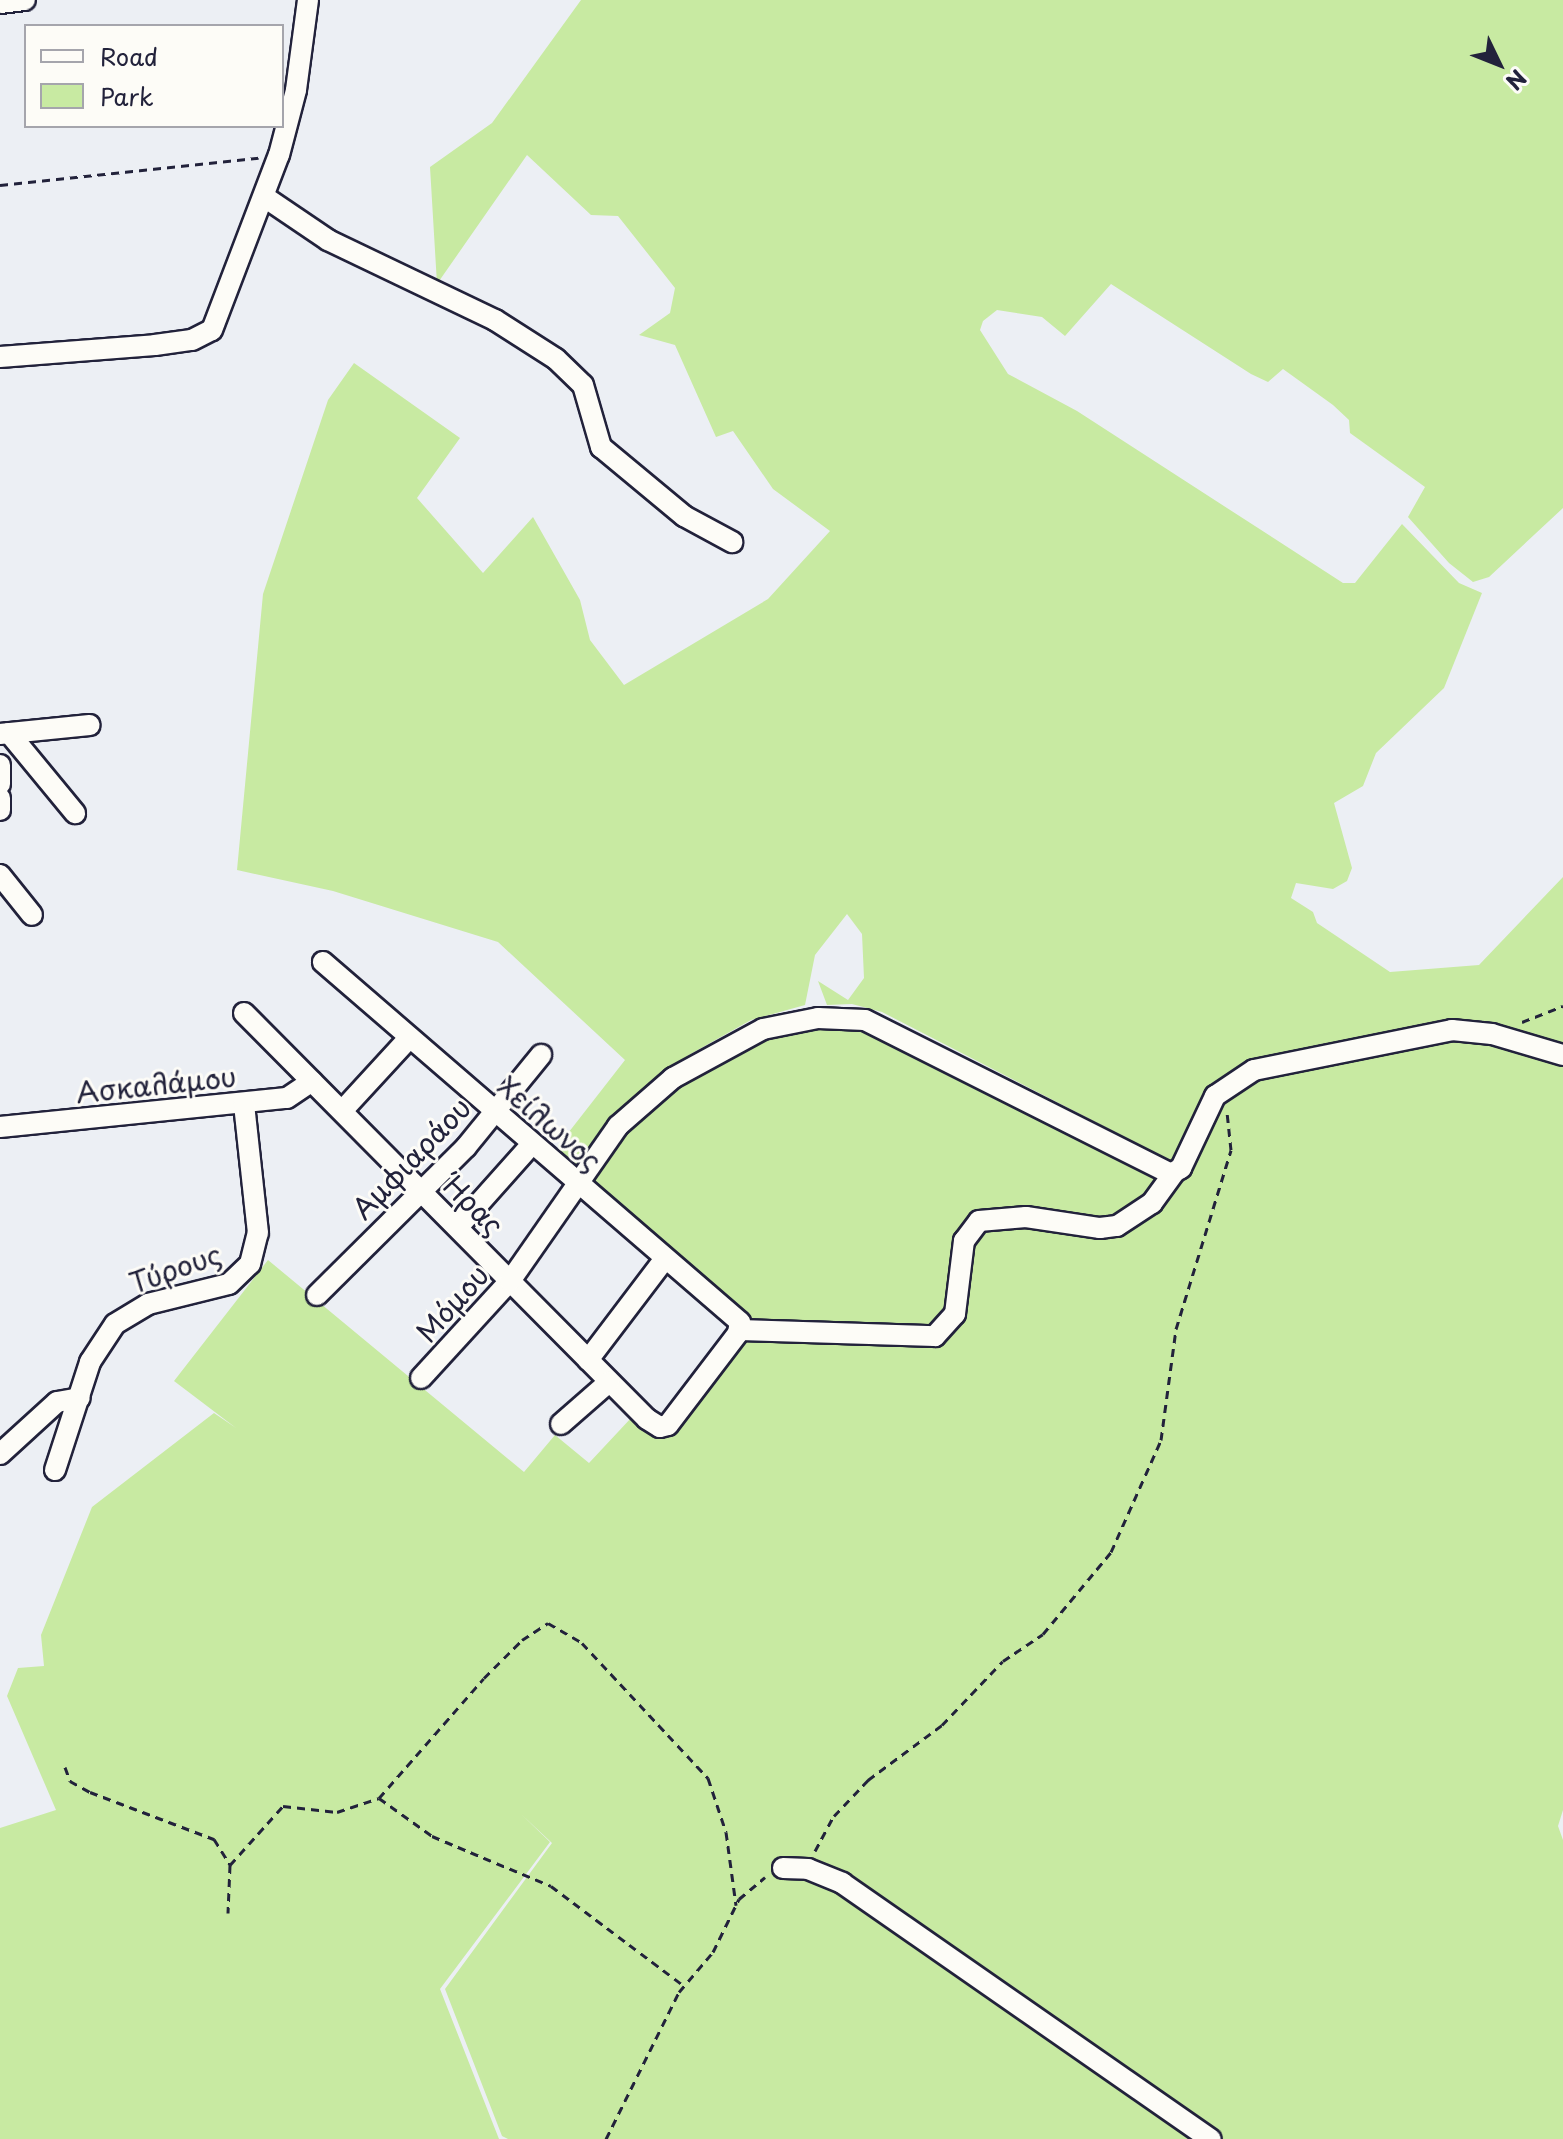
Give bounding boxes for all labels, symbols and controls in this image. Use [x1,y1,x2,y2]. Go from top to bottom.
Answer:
legend [24,24,284,128]
north arrow [1459,24,1539,104]
text: Road [100,38,158,74]
text: N [1499,63,1535,98]
text: Park [100,78,154,114]
street label: Ασκαλάμου [74,1059,238,1109]
street label: Χείλωνος [491,1069,609,1177]
street label: Αμφιαράου [345,1090,477,1226]
street label: Ήρας [437,1168,511,1242]
street label: Τύρους [125,1237,225,1299]
street label: Μόμου [409,1258,495,1348]

